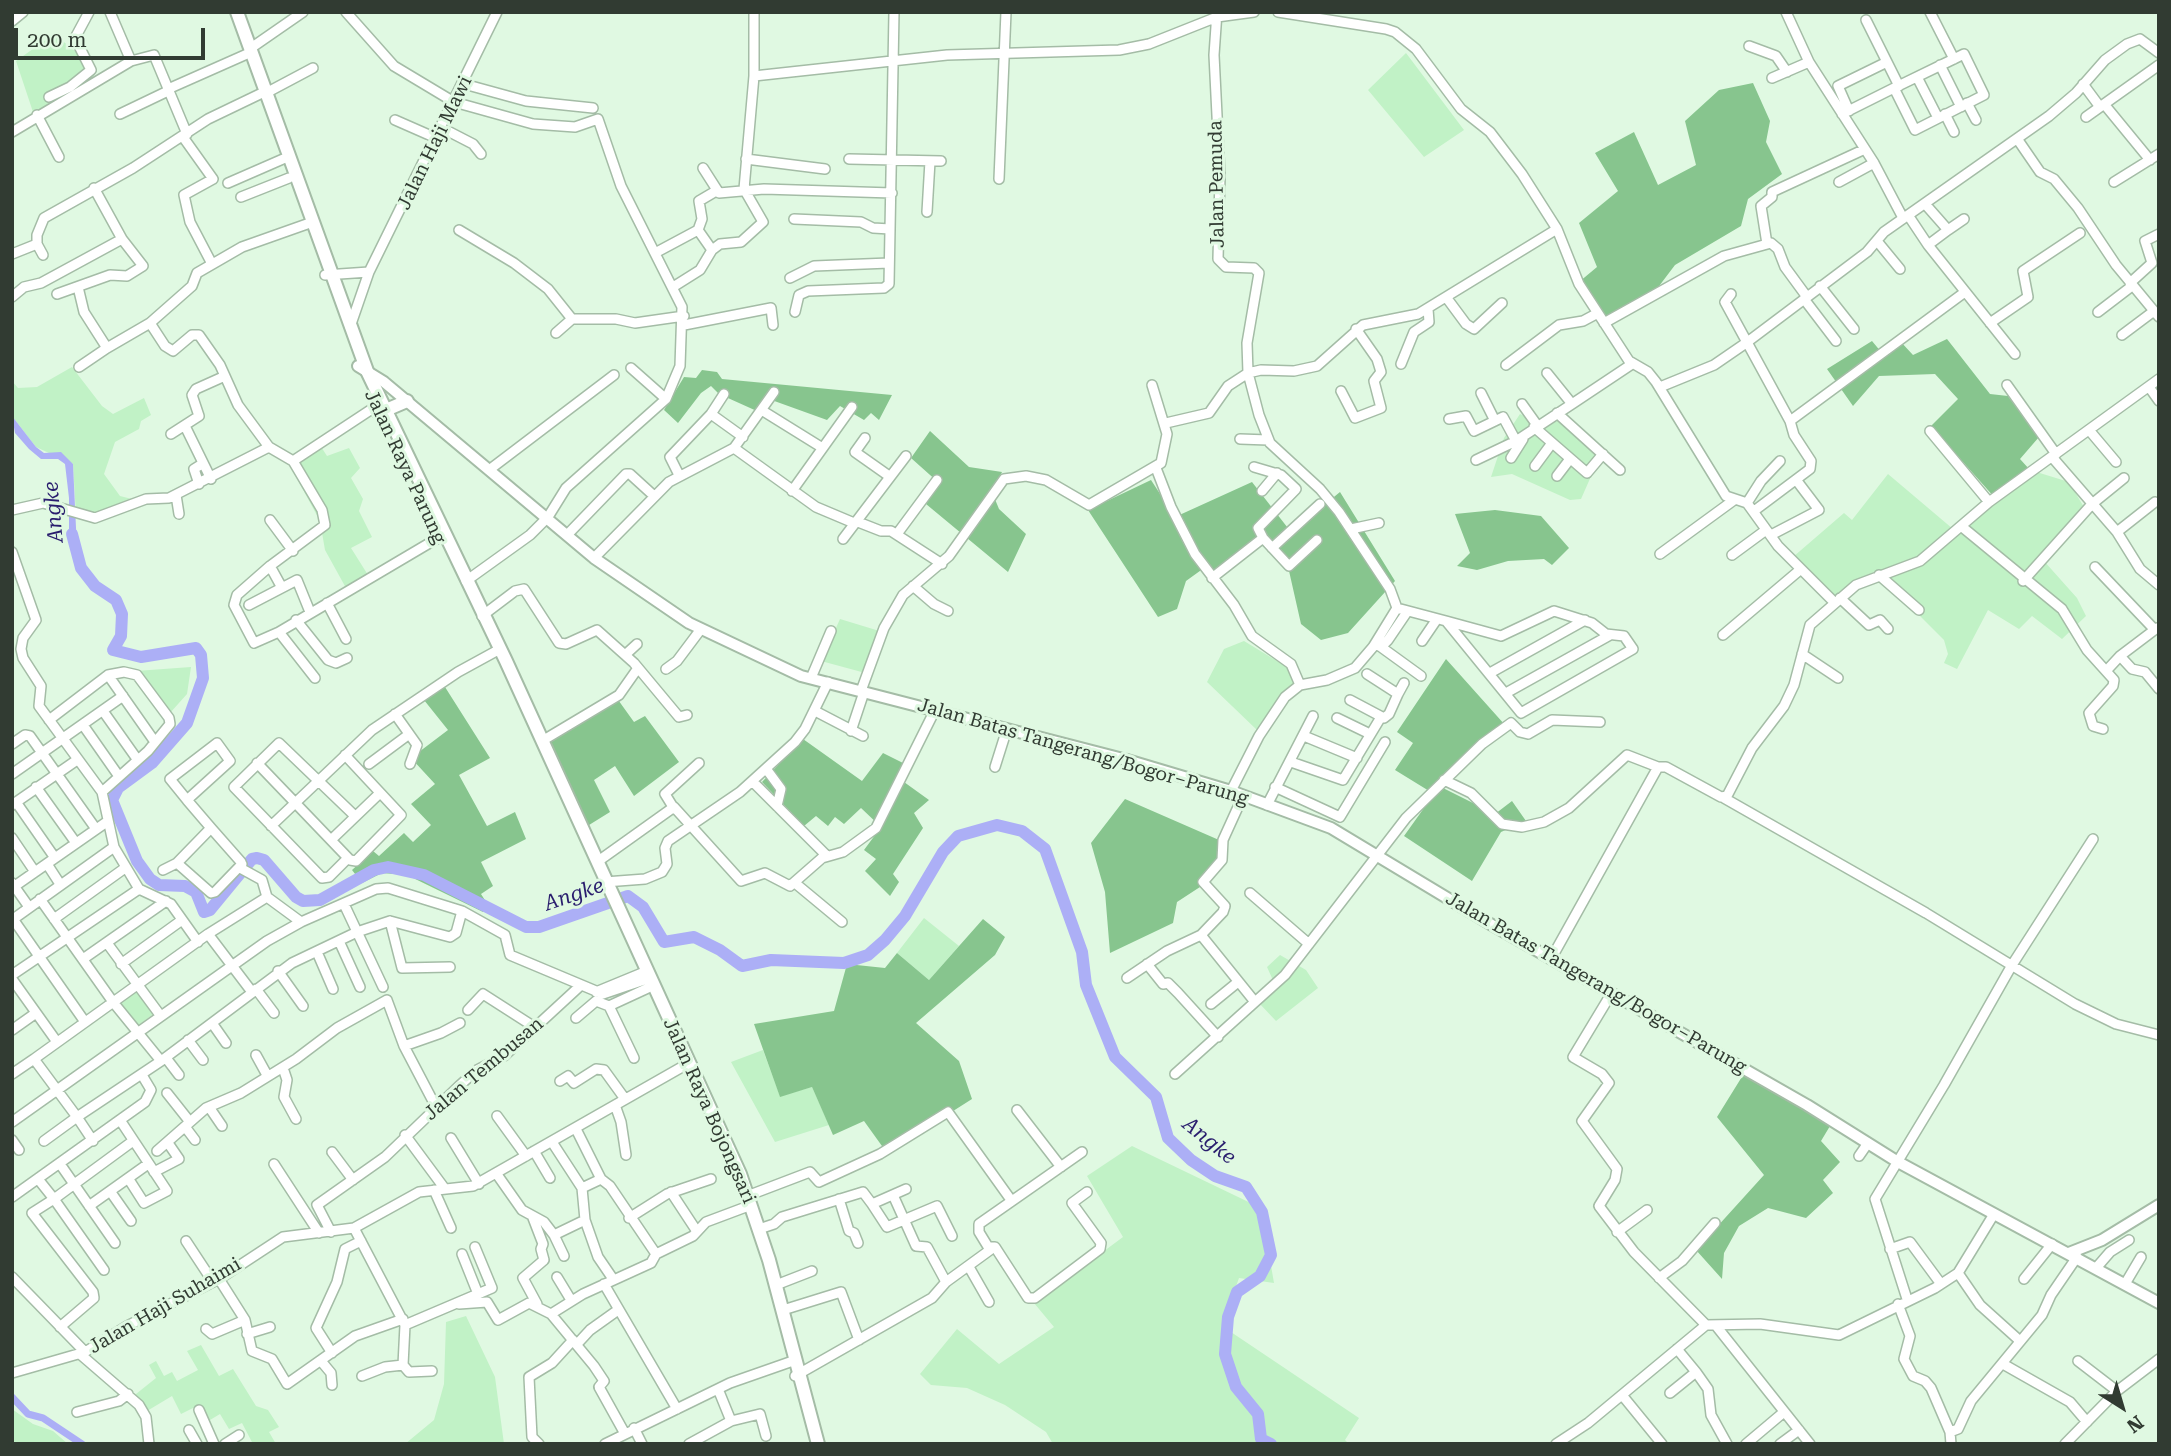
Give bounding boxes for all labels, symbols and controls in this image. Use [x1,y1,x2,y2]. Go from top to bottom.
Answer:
scale bar [18,14,208,58]
text: 200 m [27,28,87,52]
street label: Jalan Haji Mawi [393,72,477,214]
street label: Jalan Pemuda [1204,120,1230,248]
street label: Jalan Raya Parung [359,386,451,548]
water label: Angke [39,480,69,544]
street label: Jalan Batas Tangerang/Bogor–Parung [915,694,1251,810]
water label: Angke [541,873,607,917]
street label: Jalan Batas Tangerang/Bogor–Parung [1442,887,1750,1079]
street label: Jalan Tembusan [420,1013,548,1125]
street label: Jalan Raya Bojongsari [658,1015,760,1207]
water label: Angke [1177,1112,1241,1170]
street label: Jalan Haji Suhaimi [85,1253,245,1359]
north arrow [2087,1372,2157,1442]
text: N [2122,1411,2148,1438]

